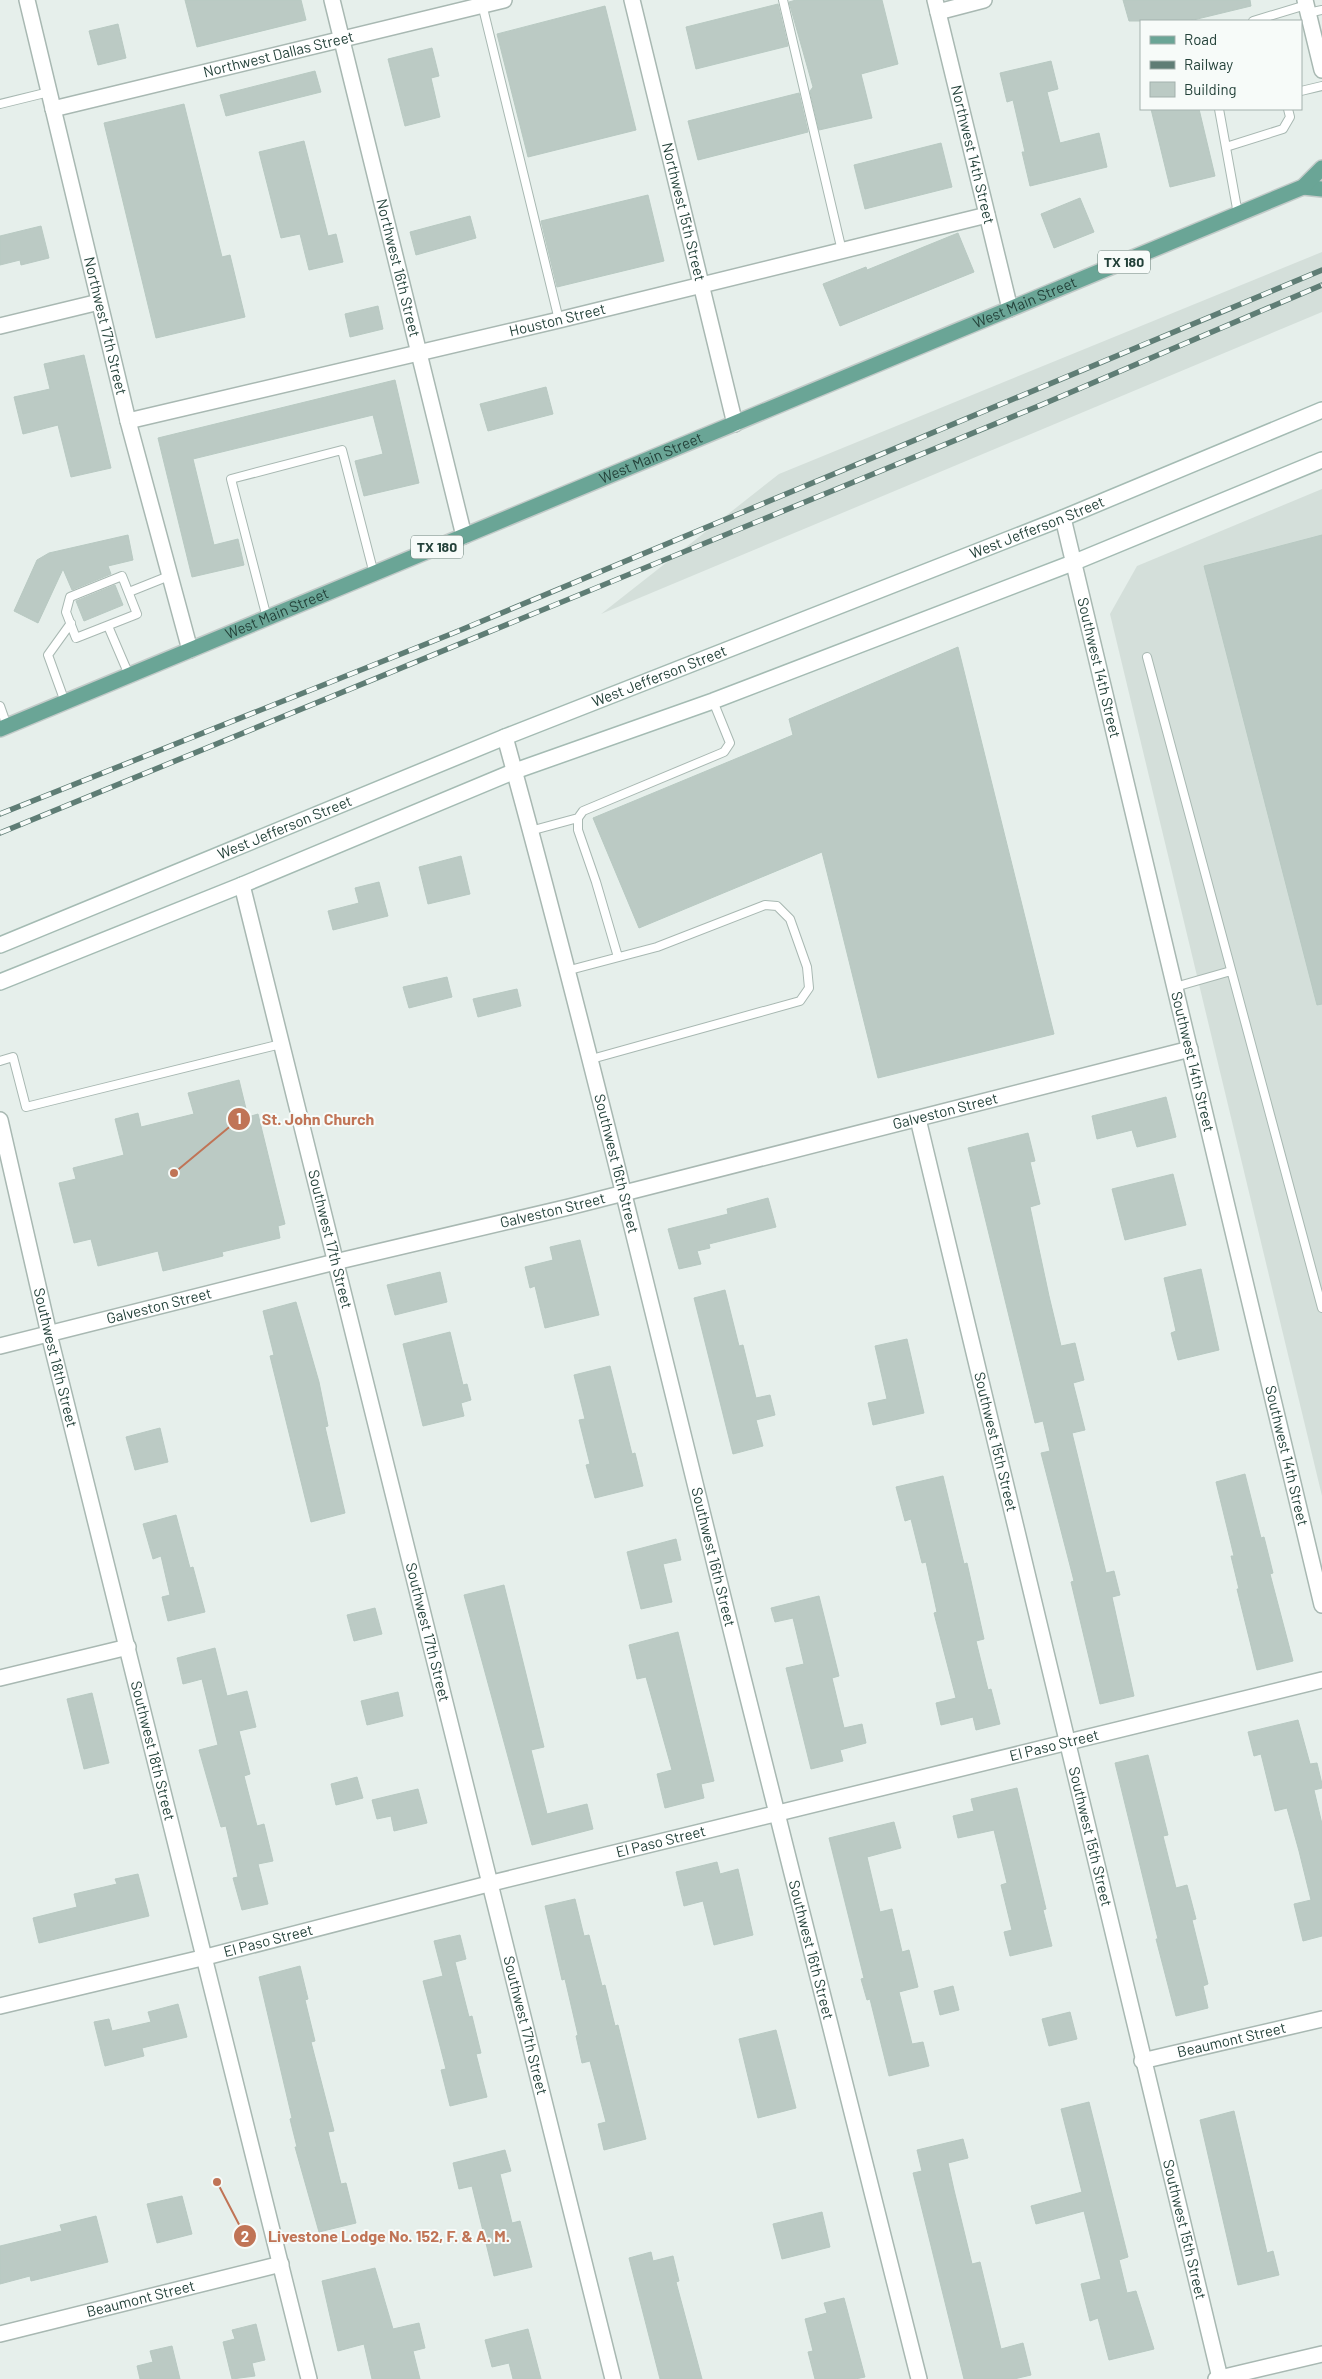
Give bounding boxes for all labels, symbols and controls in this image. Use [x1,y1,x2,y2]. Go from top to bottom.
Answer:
legend [1140,20,1302,110]
street label: Northwest Dallas Street [201,27,355,80]
text: Road [1184,30,1217,48]
text: Railway [1184,55,1233,73]
text: Building [1184,80,1237,98]
street label: Northwest 14th Street [948,83,999,226]
street label: Northwest 15th Street [659,140,710,283]
street label: Northwest 16th Street [373,197,425,339]
road number: TX 180 [1098,250,1150,274]
street label: Northwest 17th Street [81,255,131,396]
street label: West Main Street [970,272,1079,331]
street label: Houston Street [507,299,607,339]
street label: West Main Street [596,428,705,487]
street label: West Jefferson Street [967,492,1107,562]
road number: TX 180 [411,536,463,558]
street label: West Main Street [222,583,331,642]
street label: Southwest 14th Street [1074,596,1125,740]
street label: West Jefferson Street [589,641,729,710]
street label: West Jefferson Street [215,791,354,862]
street label: Southwest 14th Street [1168,990,1219,1133]
street label: Galveston Street [891,1088,999,1132]
street label: Southwest 16th Street [591,1092,643,1235]
callout: St. John Church [227,1104,384,1135]
text: 1 [236,1109,242,1127]
text: St. John Church [262,1109,374,1128]
street label: Southwest 17th Street [305,1168,357,1310]
street label: Galveston Street [498,1188,607,1231]
street label: Galveston Street [104,1283,213,1327]
street label: Southwest 18th Street [31,1286,82,1429]
street label: Southwest 15th Street [971,1370,1022,1513]
street label: Southwest 14th Street [1262,1384,1313,1527]
street label: Southwest 16th Street [688,1485,740,1628]
street label: Southwest 17th Street [403,1561,454,1703]
street label: Southwest 18th Street [128,1679,180,1822]
street label: El Paso Street [1007,1725,1101,1764]
street label: Southwest 15th Street [1066,1765,1117,1908]
street label: El Paso Street [614,1821,707,1860]
street label: Southwest 16th Street [786,1878,838,2021]
street label: El Paso Street [221,1920,314,1960]
street label: Southwest 17th Street [500,1954,552,2096]
street label: Beaumont Street [1175,2018,1288,2061]
street label: Southwest 15th Street [1160,2158,1211,2301]
callout: Livestone Lodge No. 152, F. & A. M. [233,2221,520,2252]
text: Livestone Lodge No. 152, F. & A. M. [268,2226,510,2245]
text: 2 [241,2227,249,2245]
street label: Beaumont Street [84,2276,197,2320]

